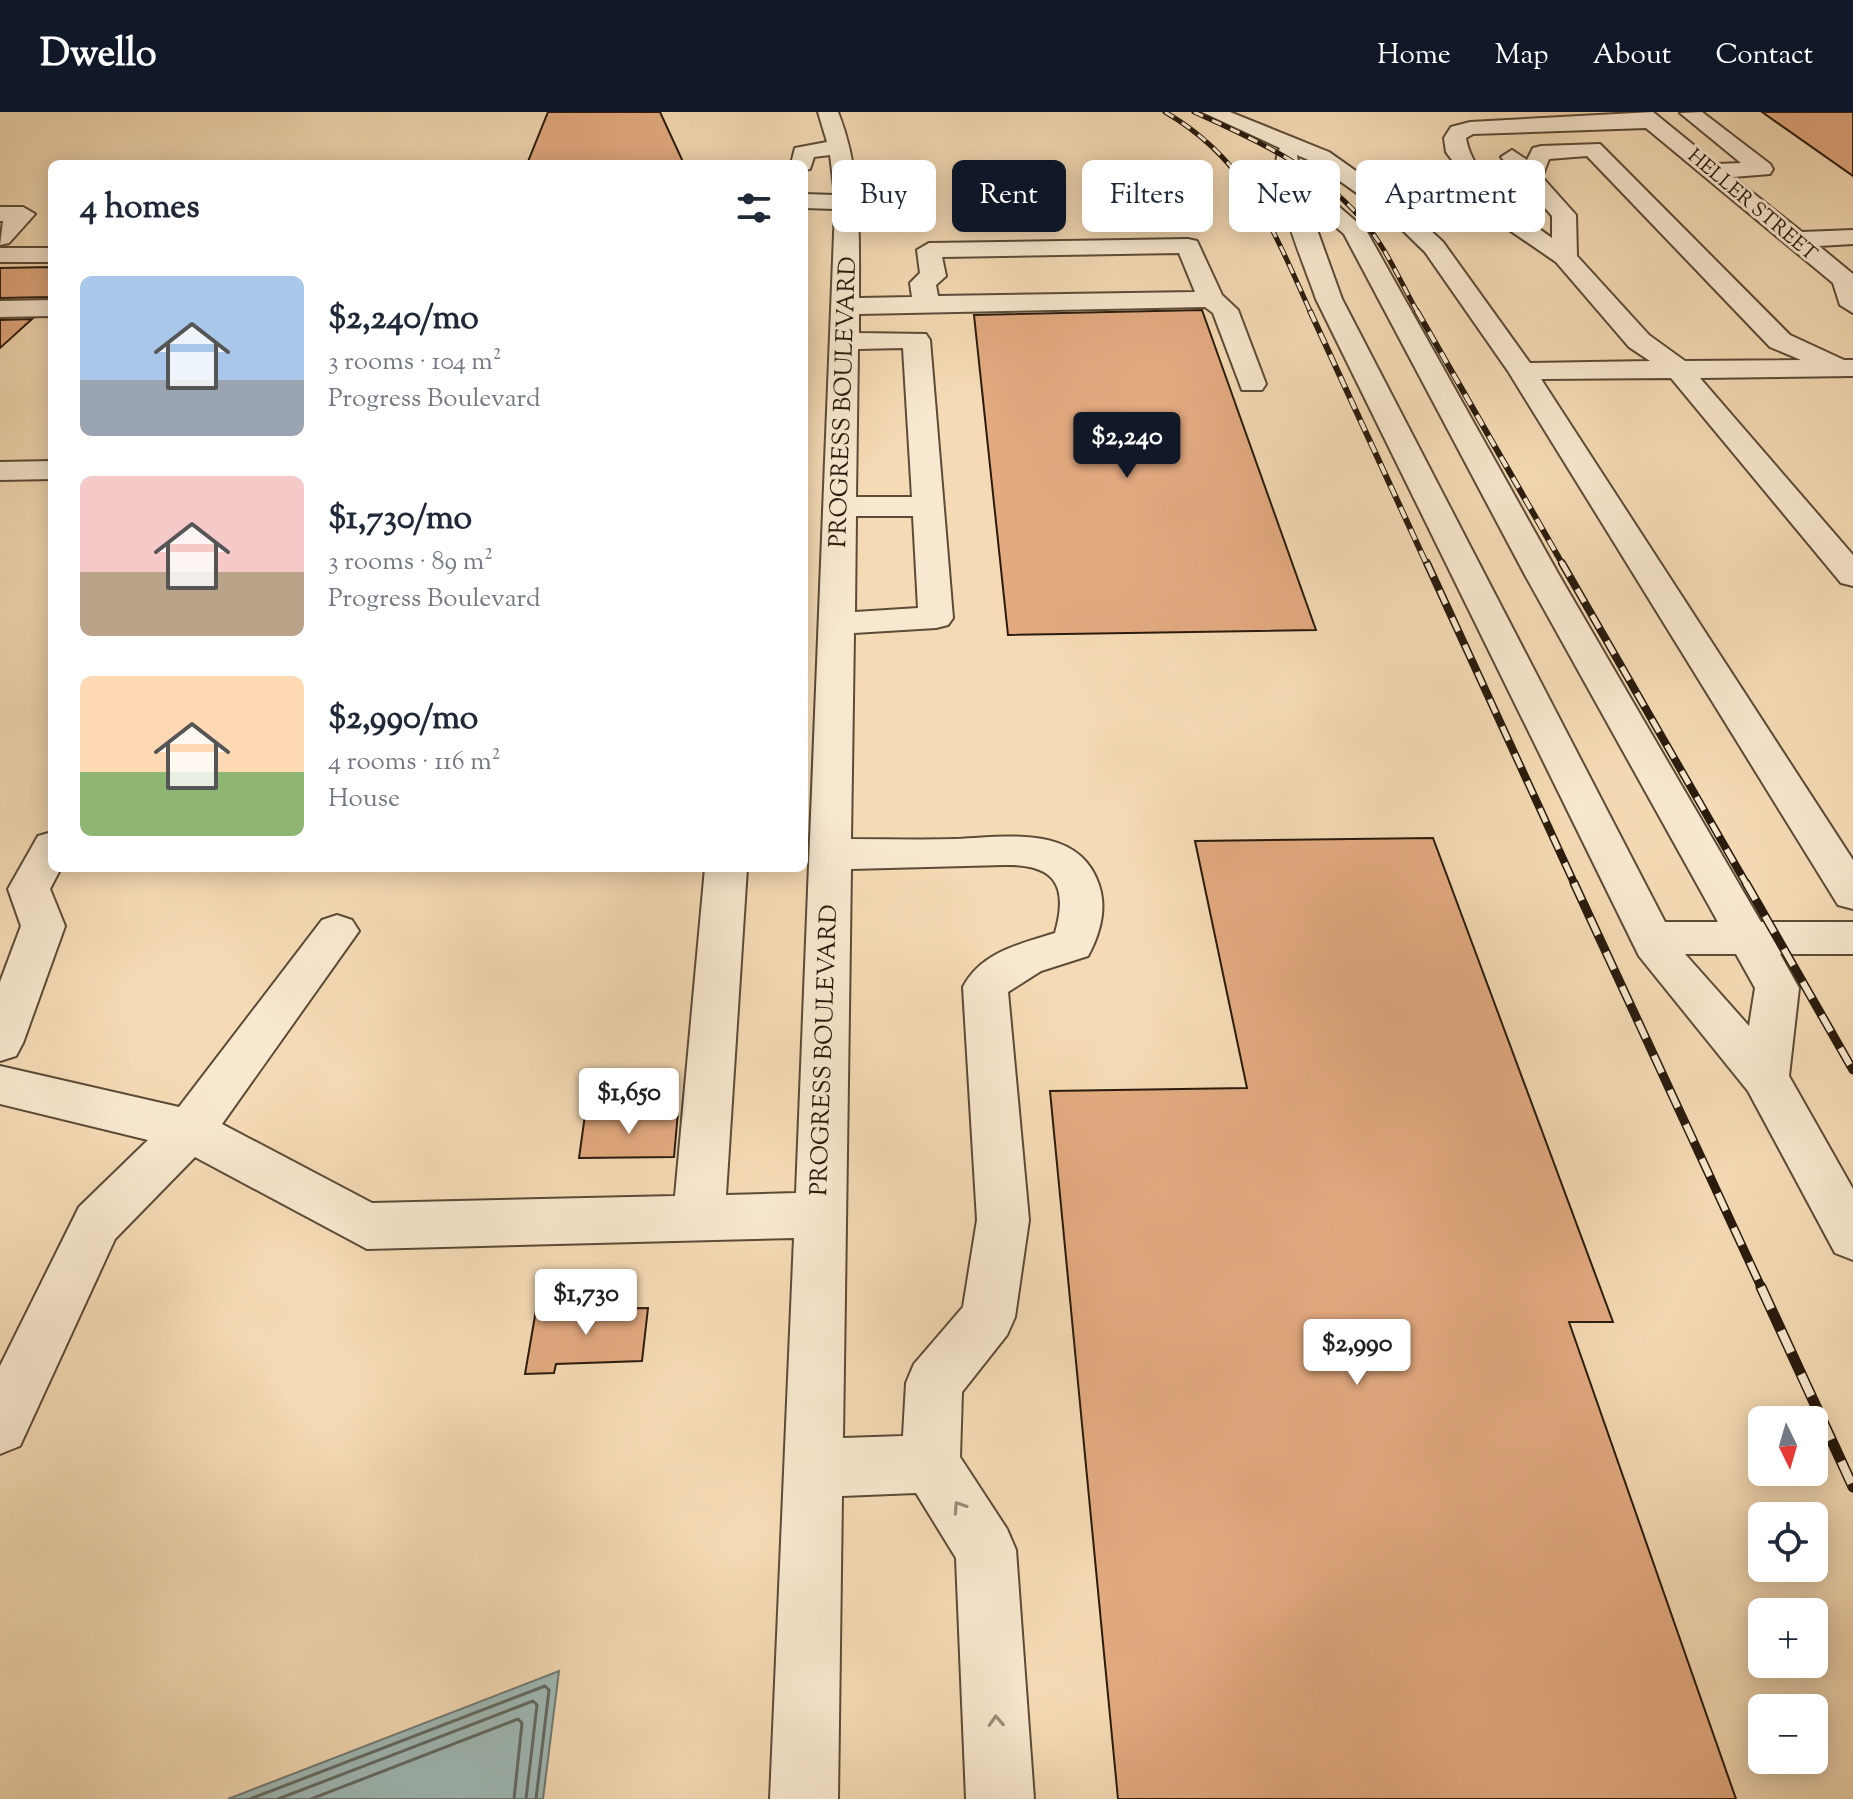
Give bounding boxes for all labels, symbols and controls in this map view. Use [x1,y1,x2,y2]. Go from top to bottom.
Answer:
text: Dwello [40,29,157,83]
text: Home [1377,36,1451,76]
text: Map [1495,36,1549,76]
text: About [1593,36,1671,76]
text: Contact [1715,36,1813,76]
street label: HELLER STREET [1680,143,1822,269]
chip: Buy [832,160,936,232]
chip: Rent [952,160,1066,232]
chip: Filters [1082,160,1213,232]
chip: New [1229,160,1340,232]
chip: Apartment [1356,160,1545,232]
text: 4 homes [80,184,200,233]
icon: filters [732,186,776,230]
street label: PROGRESS BOULEVARD [822,256,866,548]
text: $2,240/mo [328,295,479,344]
icon: home [144,308,240,404]
text: 3 rooms · 104 m² [328,344,502,381]
text: Progress Boulevard [328,381,541,418]
pin: $2,240 [1062,412,1192,480]
text: $2,240 [1091,419,1163,456]
text: $1,730/mo [328,495,472,544]
icon: home [144,508,240,604]
text: 3 rooms · 89 m² [328,544,493,581]
text: Progress Boulevard [328,581,541,618]
text: $2,990/mo [328,695,478,744]
icon: home [144,708,240,804]
text: 4 rooms · 116 m² [328,744,501,781]
text: House [328,781,400,818]
street label: PROGRESS BOULEVARD [803,904,847,1196]
pin: $1,650 [564,1068,694,1136]
text: $1,650 [597,1075,661,1112]
pin: $1,730 [521,1269,651,1337]
text: $1,730 [553,1276,619,1313]
pin: $2,990 [1292,1319,1422,1387]
text: $2,990 [1321,1326,1393,1363]
north arrow [1748,1406,1828,1486]
map controls [1748,1406,1828,1774]
one-way arrow [953,1501,968,1516]
button: locate [1748,1502,1828,1582]
button: + [1748,1598,1828,1678]
button: − [1748,1694,1828,1774]
one-way arrow [987,1714,1004,1727]

